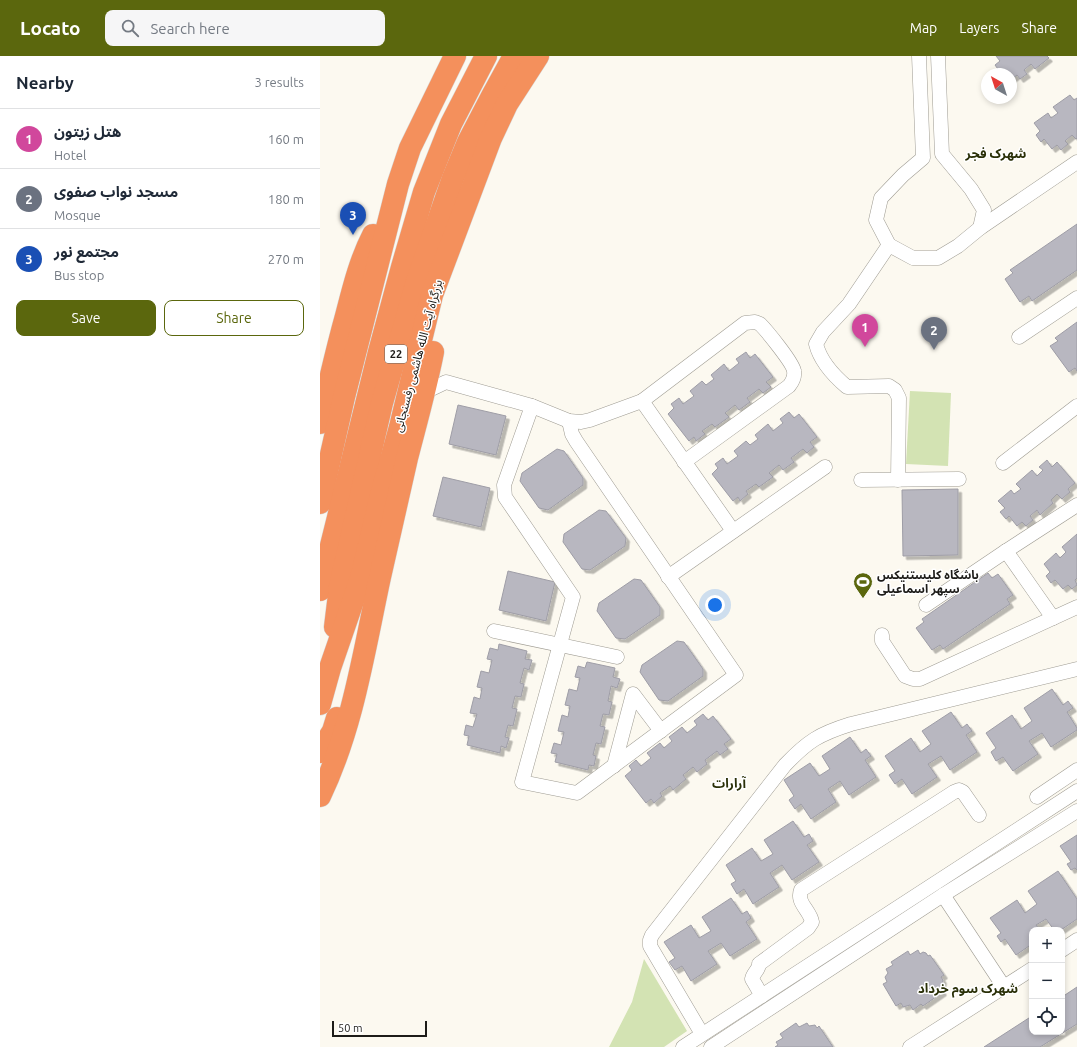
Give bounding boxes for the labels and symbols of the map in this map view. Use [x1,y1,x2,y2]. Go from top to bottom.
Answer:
north arrow [981,68,1017,104]
district label: شهرک فجر [965,146,1026,161]
pin: 3 [340,202,366,235]
street label: بزرگراه آیت الله هاشمی رفسنجانی [391,278,445,434]
pin: 1 [852,314,878,347]
pin: 2 [921,317,947,350]
road number: 22 [385,345,407,363]
place label: باشگاه کلیستنیکس سپهر اسماعیلی [877,568,979,598]
sports icon: باشگاه کلیستنیکس سپهر اسماعیلی [852,571,874,599]
your location [705,595,725,615]
district label: آرارات [712,776,747,791]
district label: شهرک سوم خرداد [918,981,1018,998]
scale bar [332,1019,427,1038]

